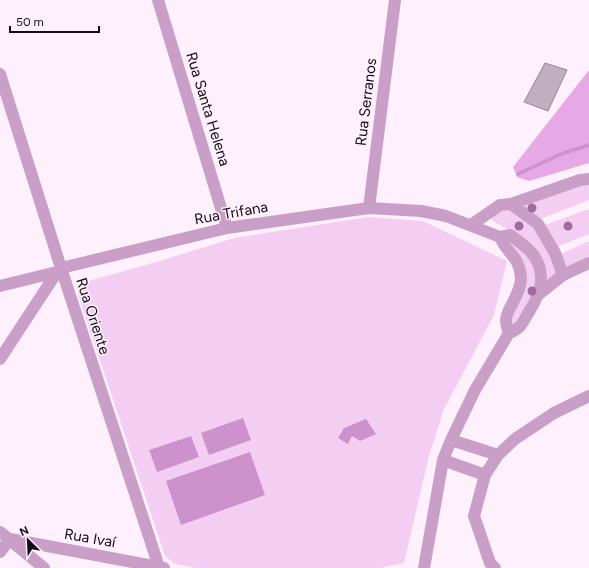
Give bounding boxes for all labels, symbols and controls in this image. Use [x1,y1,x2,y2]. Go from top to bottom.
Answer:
scale bar [10,8,99,34]
text: 50 m [16,15,44,29]
street label: Rua Santa Helena [182,50,234,168]
street label: Rua Serranos [352,57,380,147]
street label: Rua Trifana [193,198,269,228]
street label: Rua Oriente [72,275,114,357]
north arrow [8,520,48,560]
text: N [18,524,31,539]
street label: Rua Ivaí [63,525,119,552]

